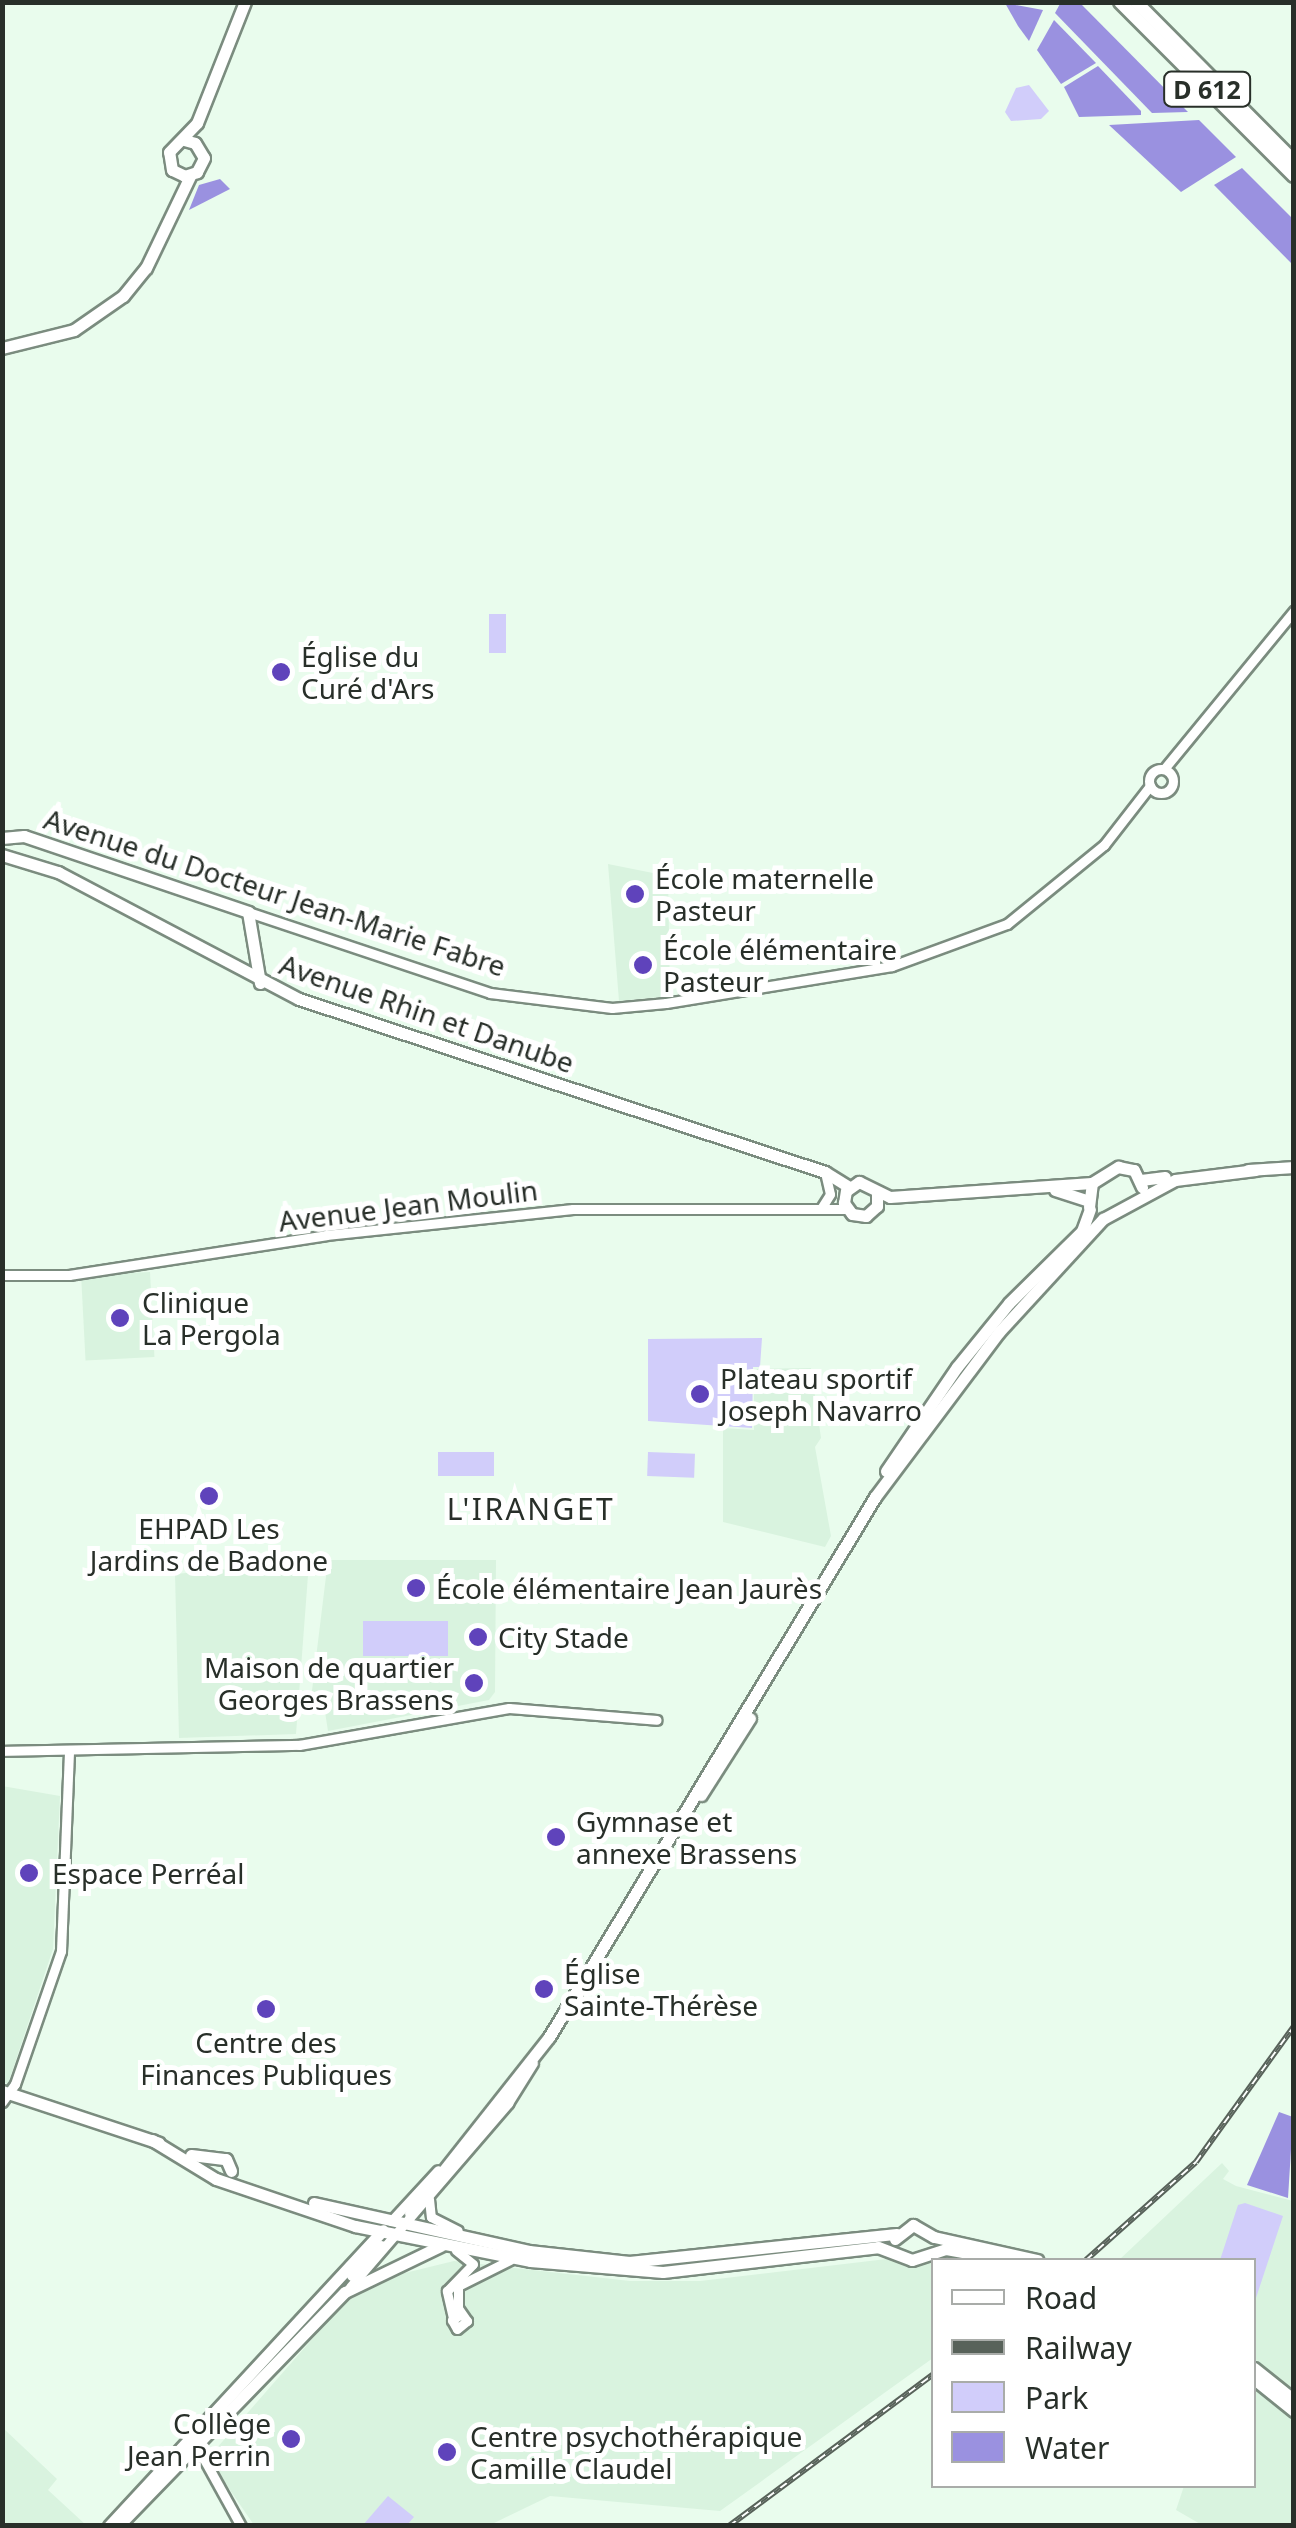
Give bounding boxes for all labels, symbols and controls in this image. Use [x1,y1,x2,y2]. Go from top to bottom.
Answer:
road number: D 612 [1162,69,1252,109]
place label: Église du Curé d'Ars [301,639,435,705]
marker: Église du Curé d'Ars [270,661,292,683]
street label: Avenue du Docteur Jean-Marie Fabre [40,801,510,983]
place label: École maternelle Pasteur [655,861,874,927]
marker: École maternelle Pasteur [624,883,646,905]
place label: École élémentaire Pasteur [663,932,897,998]
street label: Avenue Rhin et Danube [275,947,579,1079]
marker: École élémentaire Pasteur [632,954,654,976]
street label: Avenue Jean Moulin [277,1172,539,1238]
place label: Clinique La Pergola [142,1285,281,1351]
marker: Clinique La Pergola [107,1305,133,1331]
place label: Plateau sportif Joseph Navarro [720,1361,922,1427]
marker: Plateau sportif Joseph Navarro [689,1383,711,1405]
marker: EHPAD Les Jardins de Badone [198,1485,220,1507]
district label: L'IRANGET [447,1491,615,1527]
place label: EHPAD Les Jardins de Badone [90,1511,328,1577]
place label: École élémentaire Jean Jaurès [436,1571,822,1605]
marker: École élémentaire Jean Jaurès [405,1577,427,1599]
place label: City Stade [498,1620,629,1654]
marker: City Stade [467,1626,489,1648]
place label: Maison de quartier Georges Brassens [204,1650,454,1716]
marker: Maison de quartier Georges Brassens [463,1672,485,1694]
place label: Gymnase et annexe Brassens [576,1804,797,1870]
marker: Gymnase et annexe Brassens [545,1826,567,1848]
place label: Espace Perréal [52,1856,244,1890]
marker: Espace Perréal [16,1860,42,1886]
place label: Église Sainte-Thérèse [564,1956,758,2022]
marker: Église Sainte-Thérèse [533,1978,555,2000]
marker: Centre des Finances Publiques [255,1998,277,2020]
place label: Centre des Finances Publiques [140,2025,392,2091]
legend [931,2258,1256,2488]
text: Road [1025,2277,1097,2318]
text: Railway [1025,2327,1132,2368]
text: Park [1025,2377,1088,2418]
place label: Collège Jean Perrin [127,2406,271,2472]
place label: Centre psychothérapique Camille Claudel [470,2419,802,2485]
text: Water [1025,2427,1109,2468]
marker: Collège Jean Perrin [280,2428,302,2450]
marker: Centre psychothérapique Camille Claudel [434,2439,460,2465]

